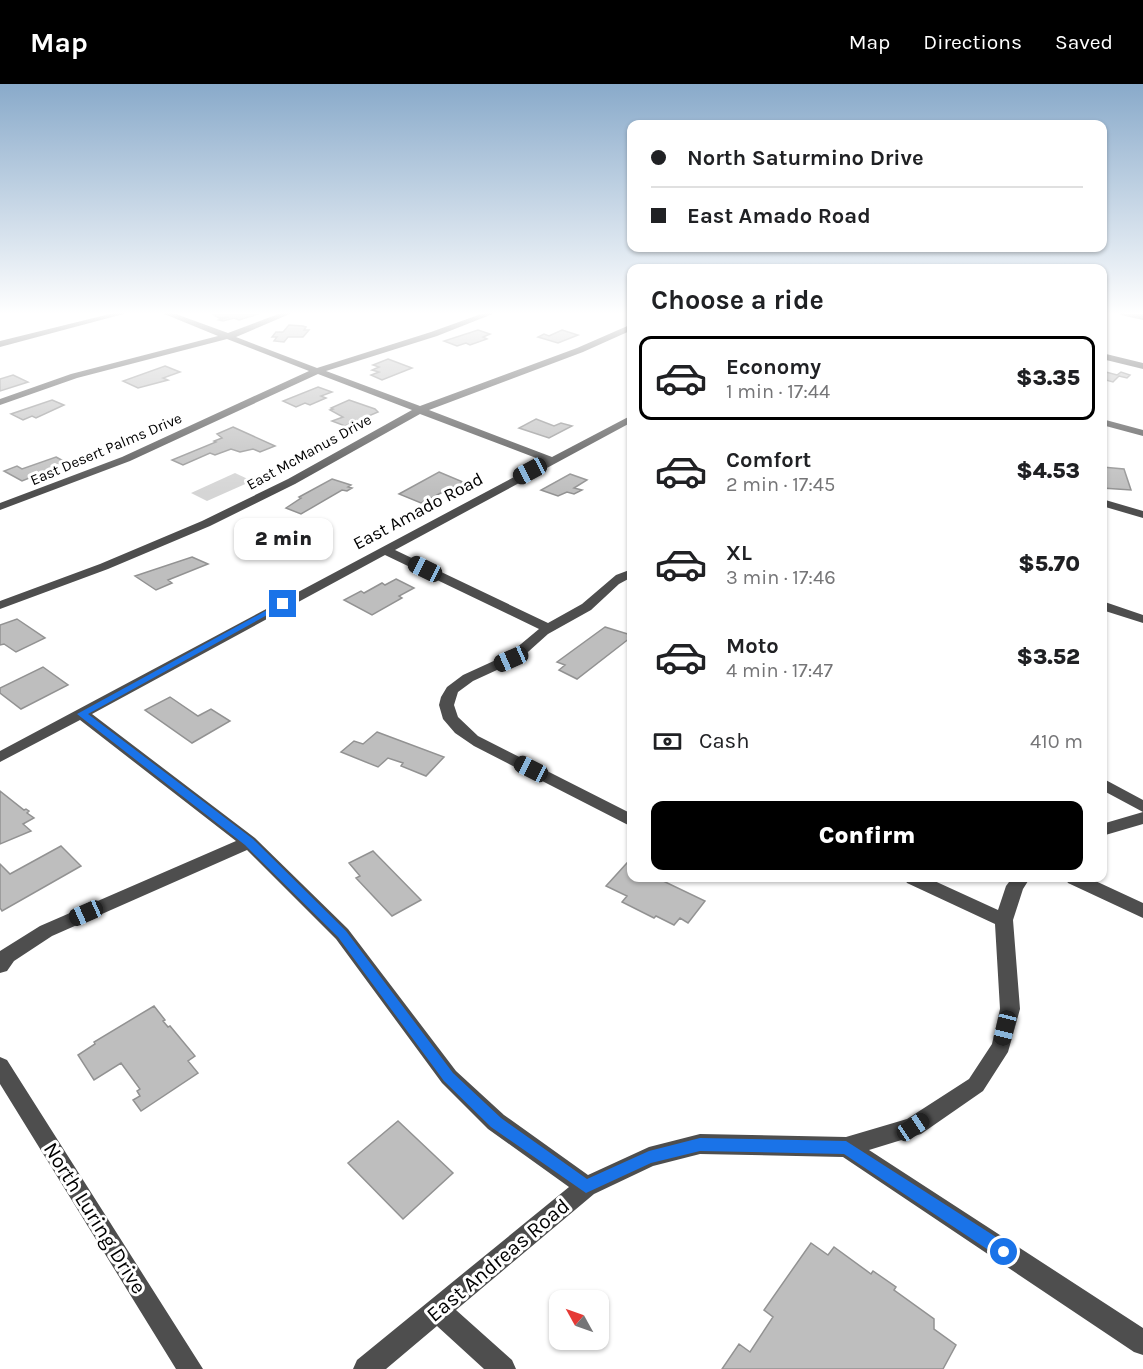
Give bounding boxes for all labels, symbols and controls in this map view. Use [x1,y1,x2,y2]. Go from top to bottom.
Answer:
text: Map [30,26,88,59]
text: Map [849,30,890,54]
text: Directions [923,30,1022,54]
text: Saved [1055,30,1113,54]
text: North Saturmino Drive [687,145,924,171]
text: East Amado Road [687,203,871,229]
text: Choose a ride [651,284,824,316]
icon: car [654,351,708,405]
text: Economy [726,354,821,380]
text: $3.35 [1016,365,1080,391]
text: 1 min · 17:44 [726,380,830,403]
street label: East Desert Palms Drive [28,409,184,489]
street label: East McManus Drive [244,410,374,494]
icon: car [654,444,708,498]
text: Comfort [726,447,811,473]
car [510,455,550,487]
text: $4.53 [1016,458,1080,484]
street label: East Amado Road [349,468,487,554]
text: 2 min · 17:45 [726,473,835,496]
callout: 2 min [234,517,332,559]
text: 2 min [255,527,312,550]
icon: car [654,537,708,591]
text: XL [726,540,752,566]
text: $5.70 [1018,551,1080,577]
car [405,553,445,585]
text: 3 min · 17:46 [726,566,836,589]
route end [269,590,296,617]
icon: car [654,630,708,684]
text: Moto [726,633,779,659]
car [491,643,531,675]
text: $3.52 [1016,644,1080,670]
text: 4 min · 17:47 [726,659,833,682]
icon: cash [651,725,684,758]
text: Cash [699,728,749,754]
text: 410 m [1030,730,1083,753]
car [511,753,551,785]
button: Confirm [651,801,1083,870]
car [66,897,106,929]
car [992,1008,1018,1048]
car [893,1109,933,1145]
street label: North Luring Drive [39,1138,151,1298]
street label: East Andreas Road [422,1193,574,1327]
route start [990,1238,1017,1265]
north arrow [549,1290,609,1350]
map controls [549,1290,609,1350]

